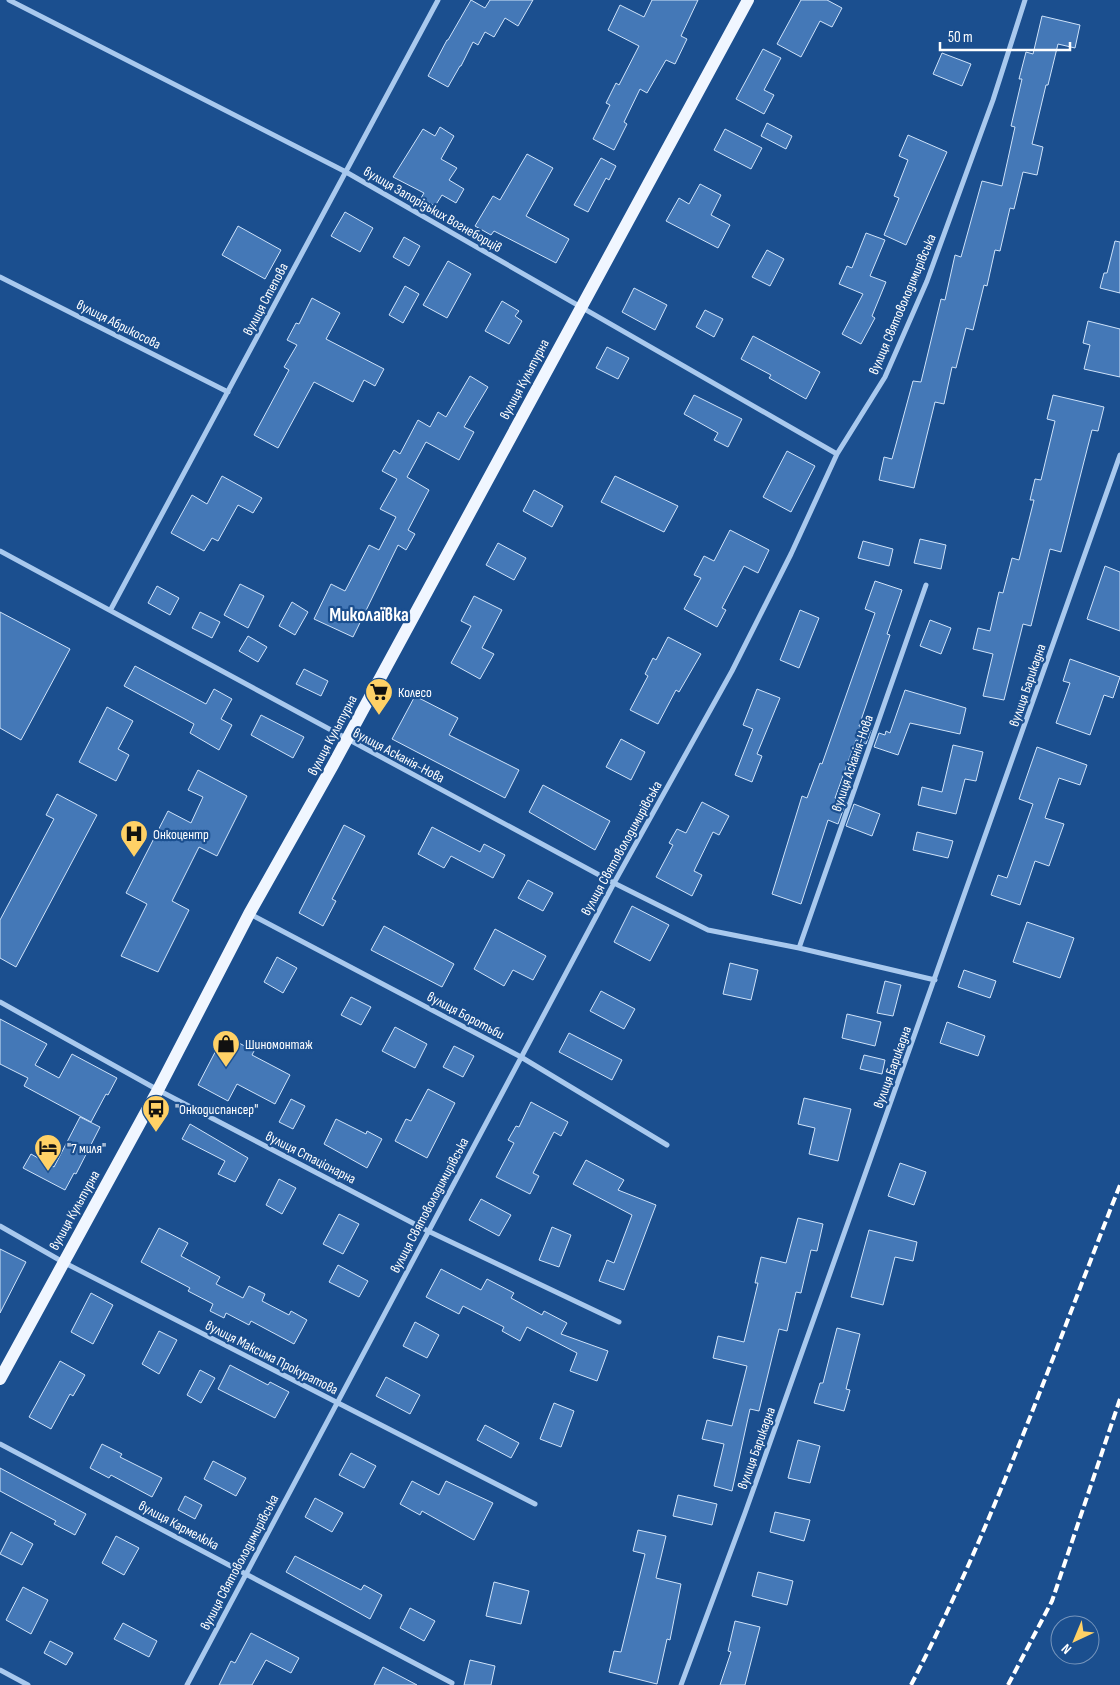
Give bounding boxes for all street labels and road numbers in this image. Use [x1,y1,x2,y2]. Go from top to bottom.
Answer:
street label: вулиця Запорізьких Вогнеборців [361,163,505,256]
street label: вулиця Святоволодимирівська [865,231,940,377]
street label: вулиця Степова [239,260,292,338]
street label: вулиця Абрикосова [74,296,164,353]
street label: вулиця Культурна [496,336,553,422]
street label: вулиця Барикадна [1005,642,1050,729]
street label: вулиця Культурна [304,692,361,778]
street label: вулиця Асканія-Нова [828,713,877,814]
street label: вулиця Асканія-Нова [350,724,447,787]
street label: вулиця Святоволодимирівська [577,778,665,918]
street label: вулиця Боротьби [424,988,507,1043]
street label: вулиця Барикадна [870,1024,915,1111]
street label: вулиця Стаціонарна [263,1127,359,1188]
street label: вулиця Святоволодимирівська [386,1135,472,1276]
street label: вулиця Культурна [46,1167,103,1253]
street label: вулиця Максима Прокуратова [203,1317,341,1398]
street label: вулиця Барикадна [734,1405,779,1492]
street label: вулиця Святоволодимирівська [196,1492,282,1633]
street label: вулиця Кармелюка [136,1497,222,1554]

